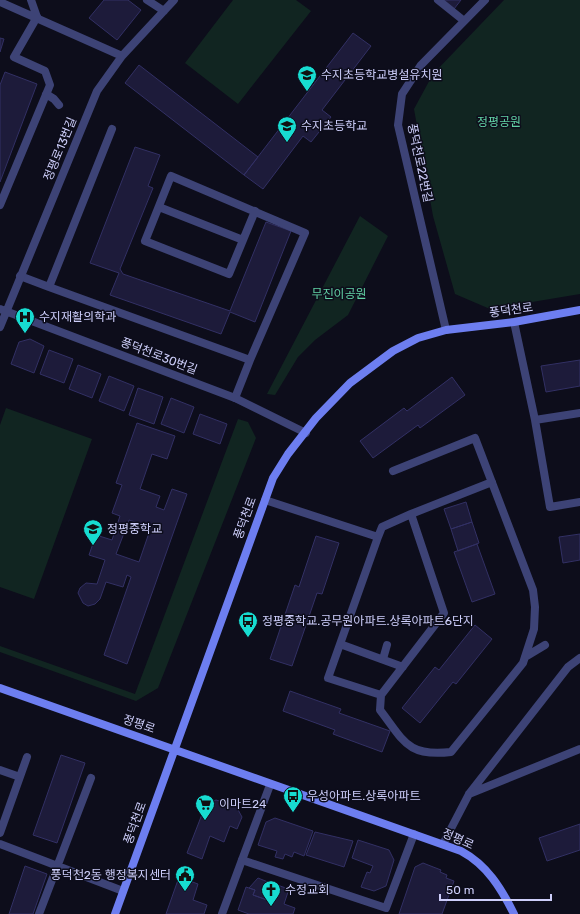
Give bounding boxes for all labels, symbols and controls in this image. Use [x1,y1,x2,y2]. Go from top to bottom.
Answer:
school or university icon: 수지초등학교병설유치원 [296,64,318,92]
place label: 수지초등학교병설유치원 [321,68,442,82]
street label: 정평로13번길 [41,115,79,183]
school or university icon: 수지초등학교 [276,115,298,143]
park label: 정평공원 [477,115,521,129]
place label: 수지초등학교 [301,119,367,133]
street label: 풍덕천로22번길 [405,122,435,204]
park label: 무진이공원 [311,287,367,301]
street label: 풍덕천로 [488,300,534,320]
hospital icon: 수지재활의학과 [14,306,36,334]
place label: 수지재활의학과 [39,310,116,324]
street label: 풍덕천로30번길 [119,335,199,377]
street label: 풍덕천로 [231,495,259,541]
school or university icon: 정평중학교 [82,518,104,546]
place label: 정평중학교 [107,522,162,536]
bus stop icon: 정평중학교.공무원아파트.상록아파트6단지 [237,610,259,638]
place label: 정평중학교.공무원아파트.상록아파트6단지 [262,614,474,628]
street label: 정평로 [121,712,157,736]
bus stop icon: 우성아파트.상록아파트 [282,785,304,813]
place label: 우성아파트.상록아파트 [307,789,420,803]
supermarket icon: 이마트24 [194,793,216,821]
place label: 이마트24 [219,797,267,811]
street label: 풍덕천로 [121,800,149,846]
street label: 정평로 [440,826,476,852]
public building icon: 풍덕천2동 행정복지센터 [174,864,196,892]
place label: 풍덕천2동 행정복지센터 [51,868,171,882]
scale bar [440,876,551,902]
church icon: 수정교회 [260,879,282,907]
place label: 수정교회 [285,883,329,897]
text: 50 m [446,883,474,897]

